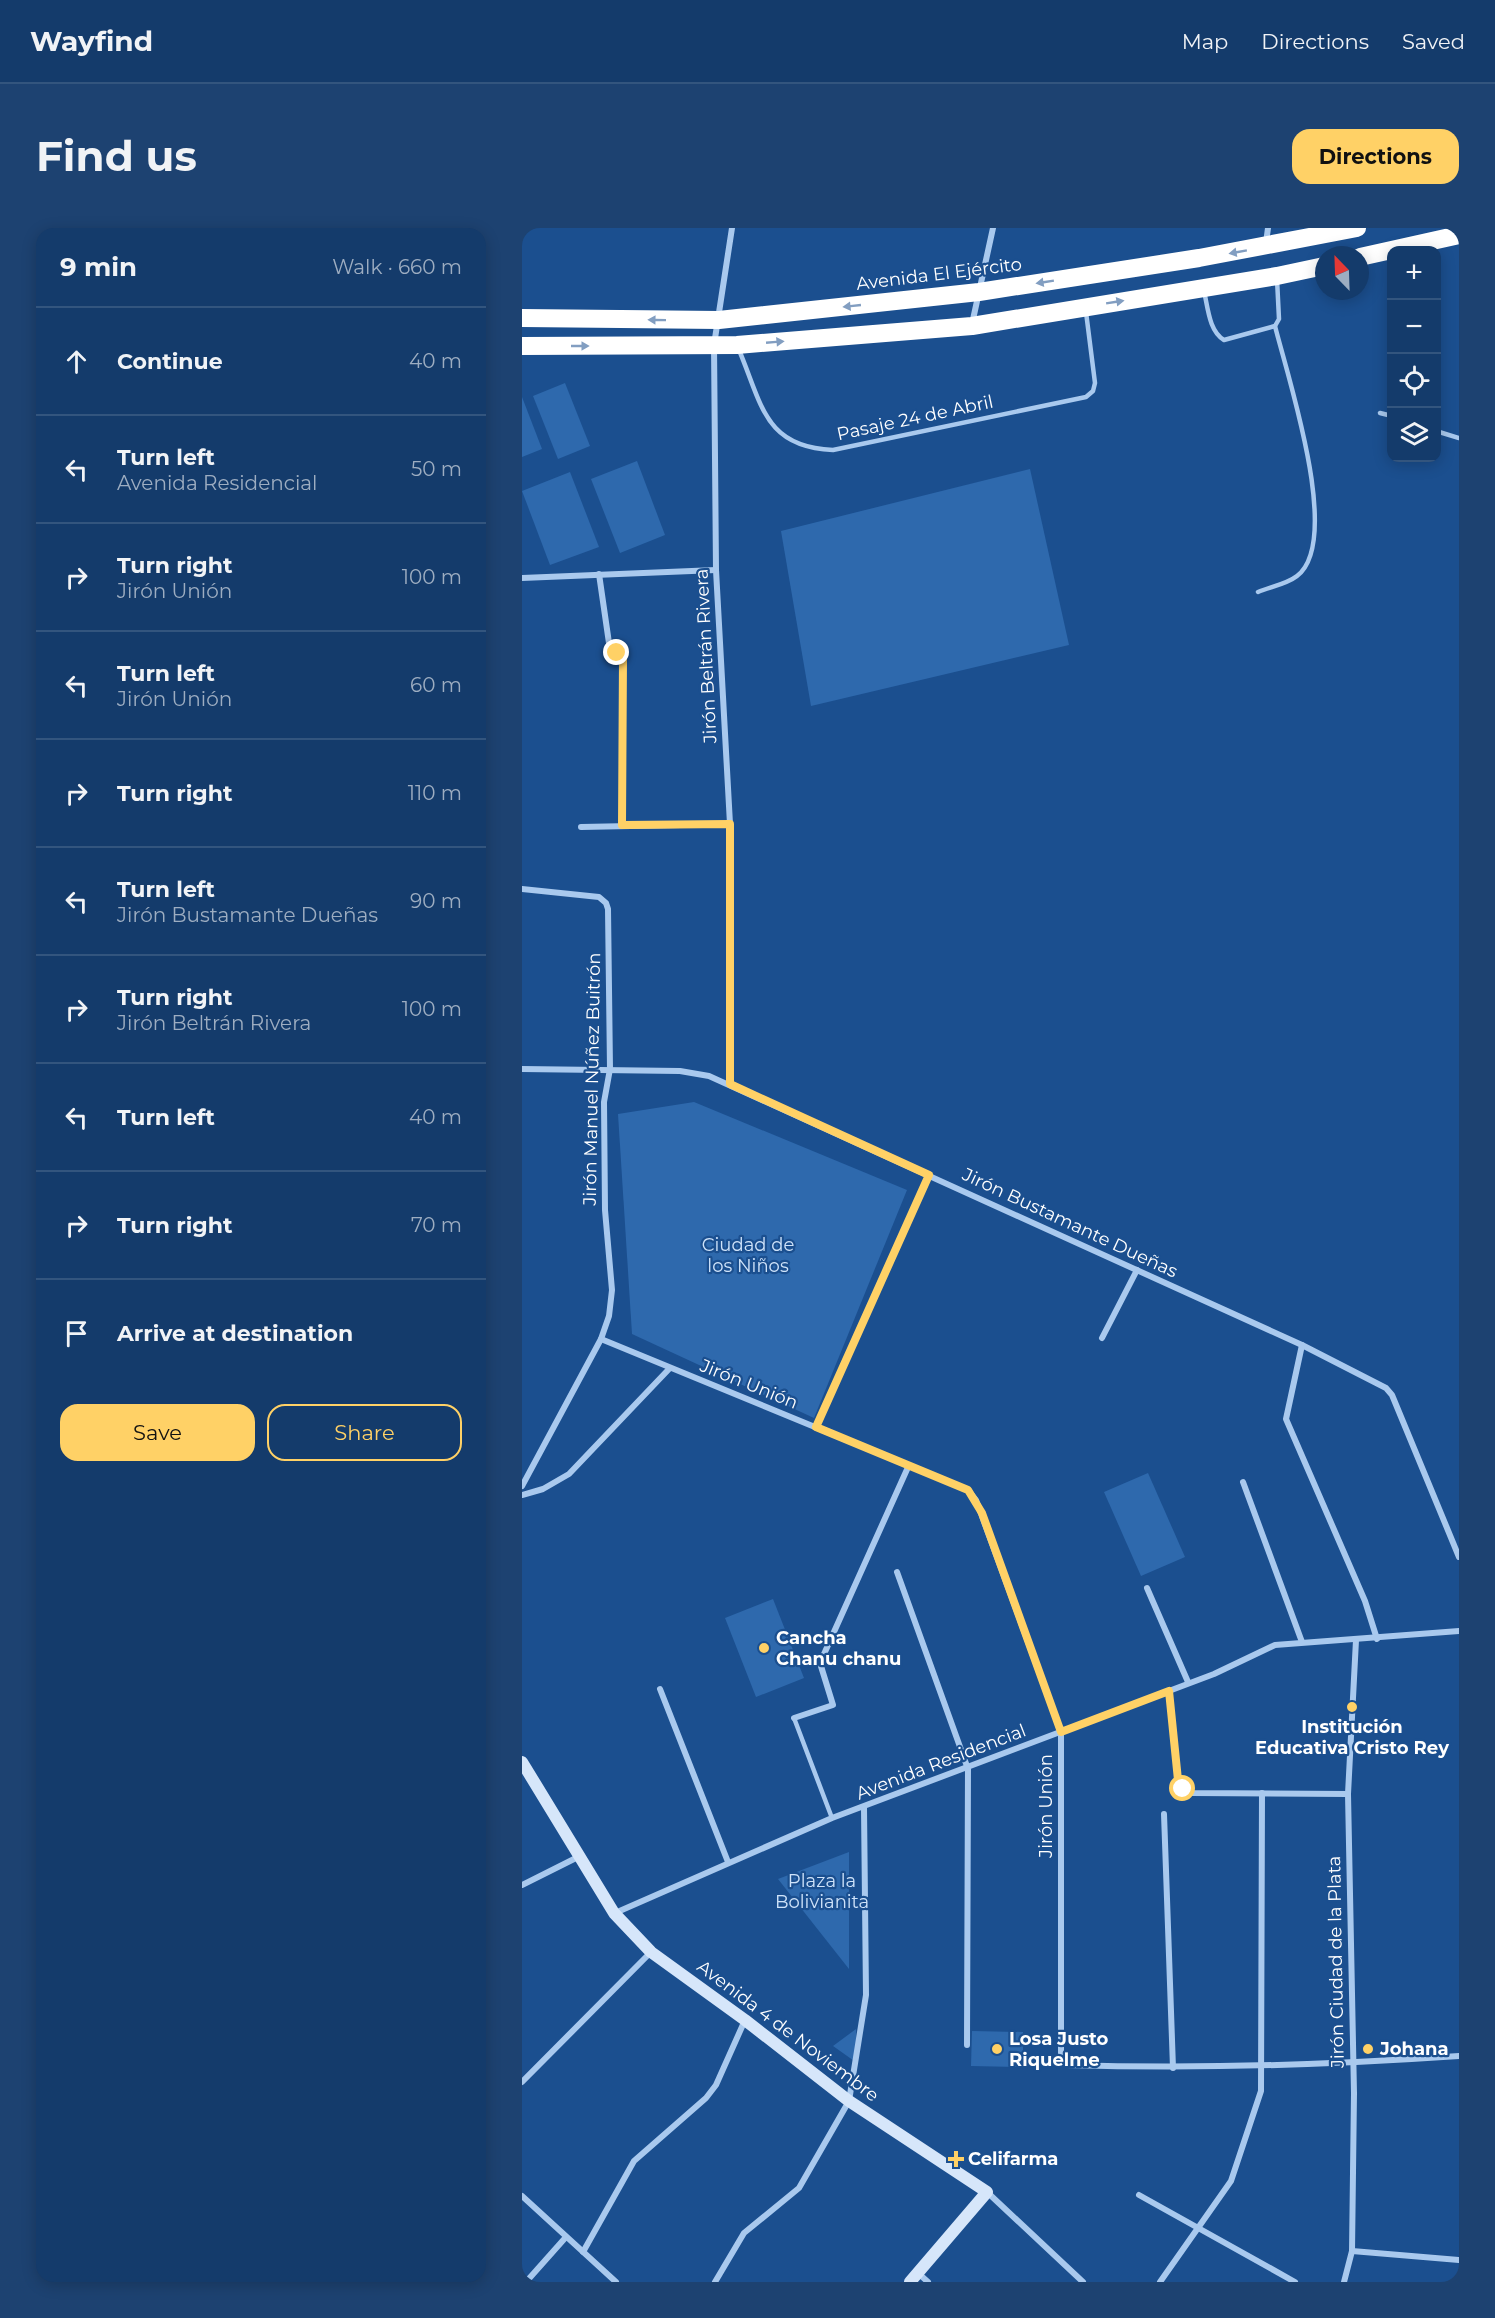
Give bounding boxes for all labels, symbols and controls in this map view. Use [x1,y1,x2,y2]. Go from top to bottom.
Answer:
text: Wayfind [30,24,153,58]
text: Map [1182,29,1228,54]
text: Directions [1261,29,1369,54]
text: Saved [1402,29,1465,54]
button: Directions [1292,129,1459,184]
text: Find us [36,130,197,182]
north arrow [1315,246,1369,300]
map controls [1387,246,1441,462]
button: + [1387,246,1441,300]
one-way arrow [1228,247,1247,256]
text: 9 min [60,251,137,283]
street label: Avenida El Ejército [855,253,1023,295]
text: Walk · 660 m [332,255,462,279]
one-way arrow [1035,277,1054,286]
one-way arrow [1105,297,1124,306]
button: − [1387,300,1441,354]
one-way arrow [842,301,861,311]
one-way arrow [648,315,667,325]
one-way arrow [766,337,785,346]
one-way arrow [571,341,590,351]
icon: ahead [60,345,93,378]
text: Continue [117,348,223,375]
text: 40 m [409,349,462,373]
button: locate [1387,354,1441,408]
street label: Pasaje 24 de Abril [835,391,995,445]
button: layers [1387,408,1441,462]
text: Turn left [117,444,215,471]
icon: left [60,453,93,486]
text: 50 m [411,457,462,481]
text: Avenida Residencial [117,471,317,495]
text: Turn right [117,552,232,579]
icon: right [60,561,93,594]
text: 100 m [402,565,462,589]
street label: Jirón Beltrán Rivera [690,568,722,745]
text: Jirón Unión [117,579,232,603]
route end [603,639,629,665]
text: Turn left [117,660,215,687]
icon: left [60,669,93,702]
text: 60 m [410,673,462,697]
text: Jirón Unión [117,687,232,711]
icon: right [60,777,93,810]
text: Turn right [117,780,232,807]
text: 110 m [408,781,462,805]
text: Turn left [117,876,215,903]
icon: left [60,885,93,918]
text: 90 m [410,889,462,913]
text: Jirón Bustamante Dueñas [117,903,378,927]
street label: Jirón Manuel Núñez Buitrón [579,952,605,1207]
text: Turn right [117,984,232,1011]
icon: right [60,993,93,1026]
text: 100 m [402,997,462,1021]
text: Jirón Beltrán Rivera [117,1011,311,1035]
icon: left [60,1101,93,1134]
text: Turn left [117,1104,215,1131]
text: 40 m [409,1105,462,1129]
street label: Jirón Bustamante Dueñas [958,1163,1181,1283]
icon: right [60,1209,93,1242]
text: Turn right [117,1212,232,1239]
text: 70 m [411,1213,462,1237]
park label: Ciudad de los Niños [702,1234,794,1277]
icon: arrive [60,1317,93,1350]
text: Arrive at destination [117,1320,353,1347]
street label: Jirón Unión [696,1354,801,1414]
button: Save [60,1404,255,1461]
button: Share [267,1404,462,1461]
place label: Cancha Chanu chanu [776,1627,901,1670]
marker: Cancha Chanu chanu [757,1641,771,1655]
marker: Institución Educativa Cristo Rey [1345,1700,1359,1714]
place label: Institución Educativa Cristo Rey [1255,1716,1449,1759]
street label: Avenida Residencial [853,1719,1029,1805]
street label: Jirón Unión [1035,1754,1057,1859]
route start [1169,1775,1195,1801]
street label: Jirón Ciudad de la Plata [1323,1856,1349,2069]
park label: Plaza la Bolivianita [775,1870,869,1913]
street label: Avenida 4 de Noviembre [693,1955,883,2107]
place label: Losa Justo Riquelme [1009,2028,1109,2071]
place label: Johana [1379,2038,1449,2060]
marker: Losa Justo Riquelme [990,2042,1004,2056]
marker: Johana [1361,2042,1375,2056]
place label: Celifarma [968,2148,1058,2170]
marker: Celifarma [949,2152,963,2166]

